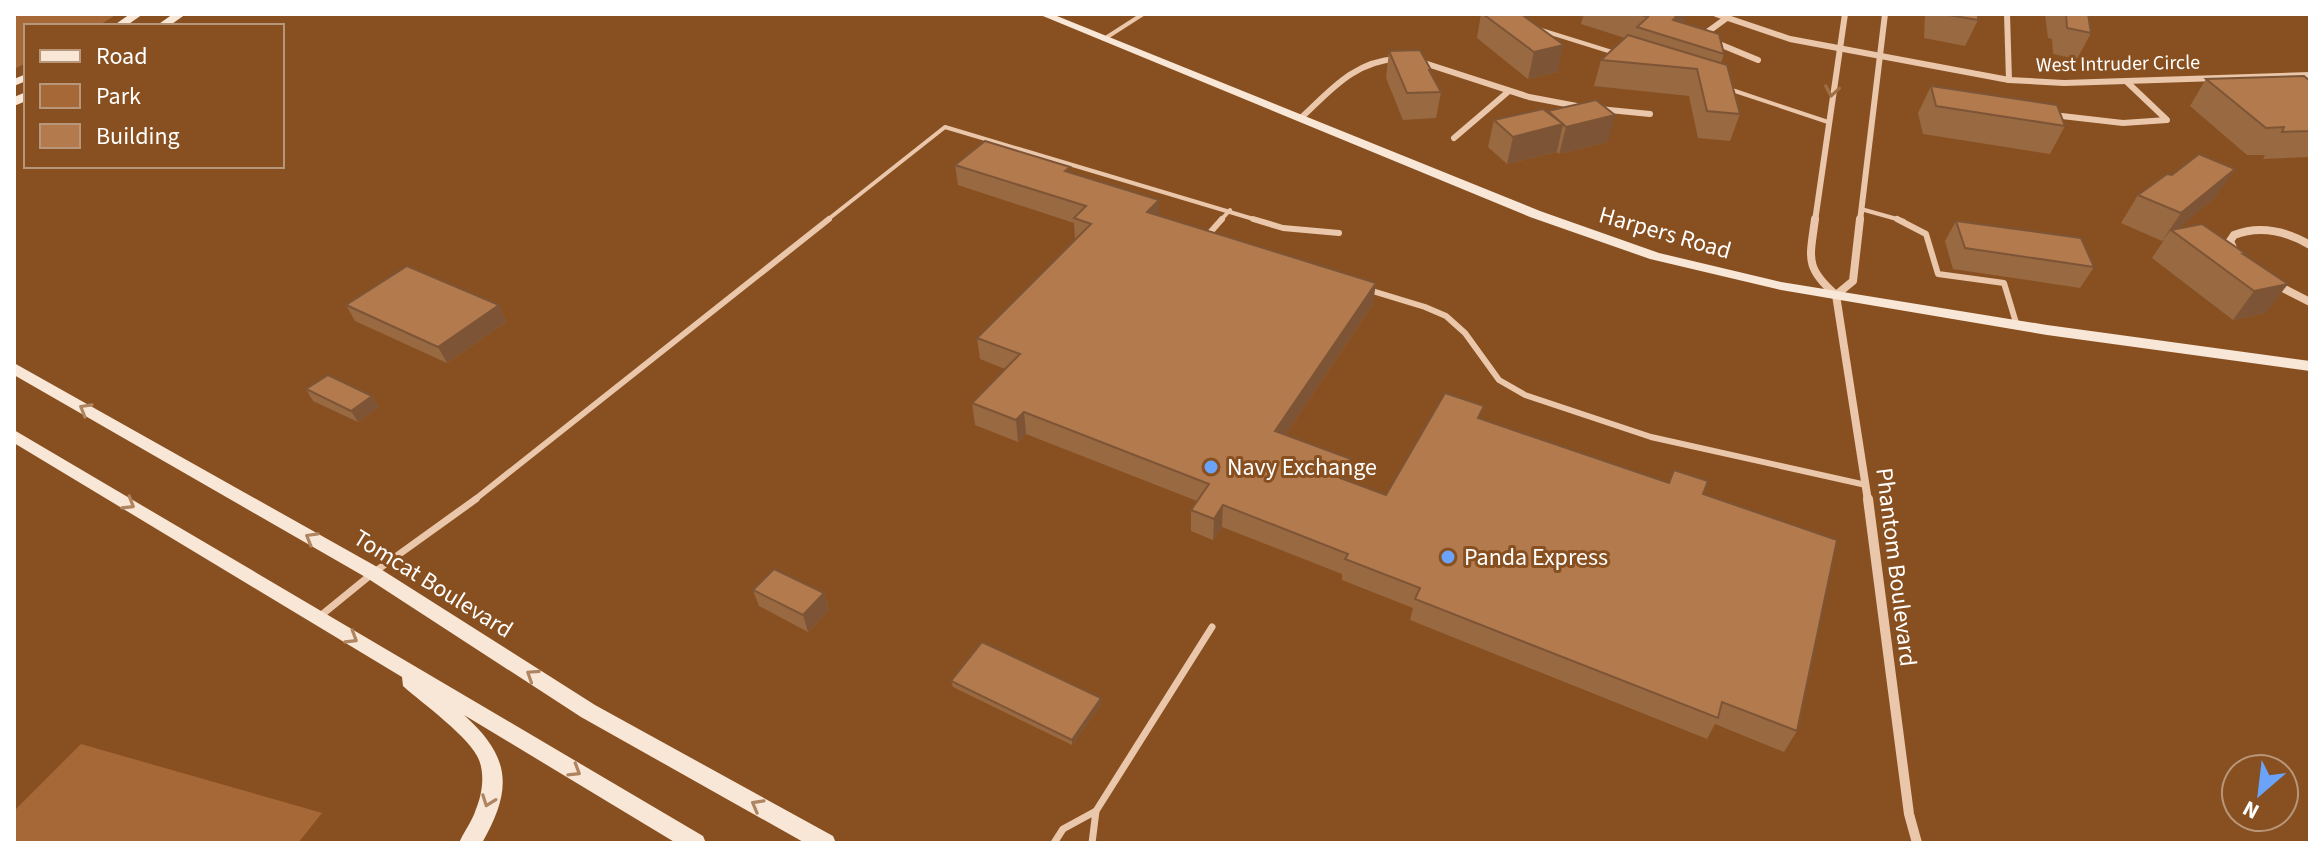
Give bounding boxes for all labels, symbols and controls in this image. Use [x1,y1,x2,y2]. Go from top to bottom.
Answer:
legend [24,24,284,168]
text: Road [96,39,148,74]
street label: West Intruder Circle [2036,49,2200,79]
text: Park [96,79,141,114]
one-way arrow [1825,84,1842,98]
text: Building [96,119,180,154]
street label: Harpers Road [1595,197,1735,269]
one-way arrow [80,403,94,419]
place label: Navy Exchange [1227,450,1377,485]
marker: Navy Exchange [1202,458,1220,476]
street label: Phantom Boulevard [1866,466,1926,668]
one-way arrow [120,495,135,510]
street label: Tomcat Boulevard [347,521,519,647]
one-way arrow [305,532,320,548]
place label: Panda Express [1464,540,1608,575]
marker: Panda Express [1439,548,1457,566]
one-way arrow [343,628,358,644]
one-way arrow [526,670,541,685]
north arrow [2220,753,2300,833]
one-way arrow [566,762,581,777]
text: N [2237,792,2265,827]
one-way arrow [482,794,498,808]
one-way arrow [751,799,766,815]

